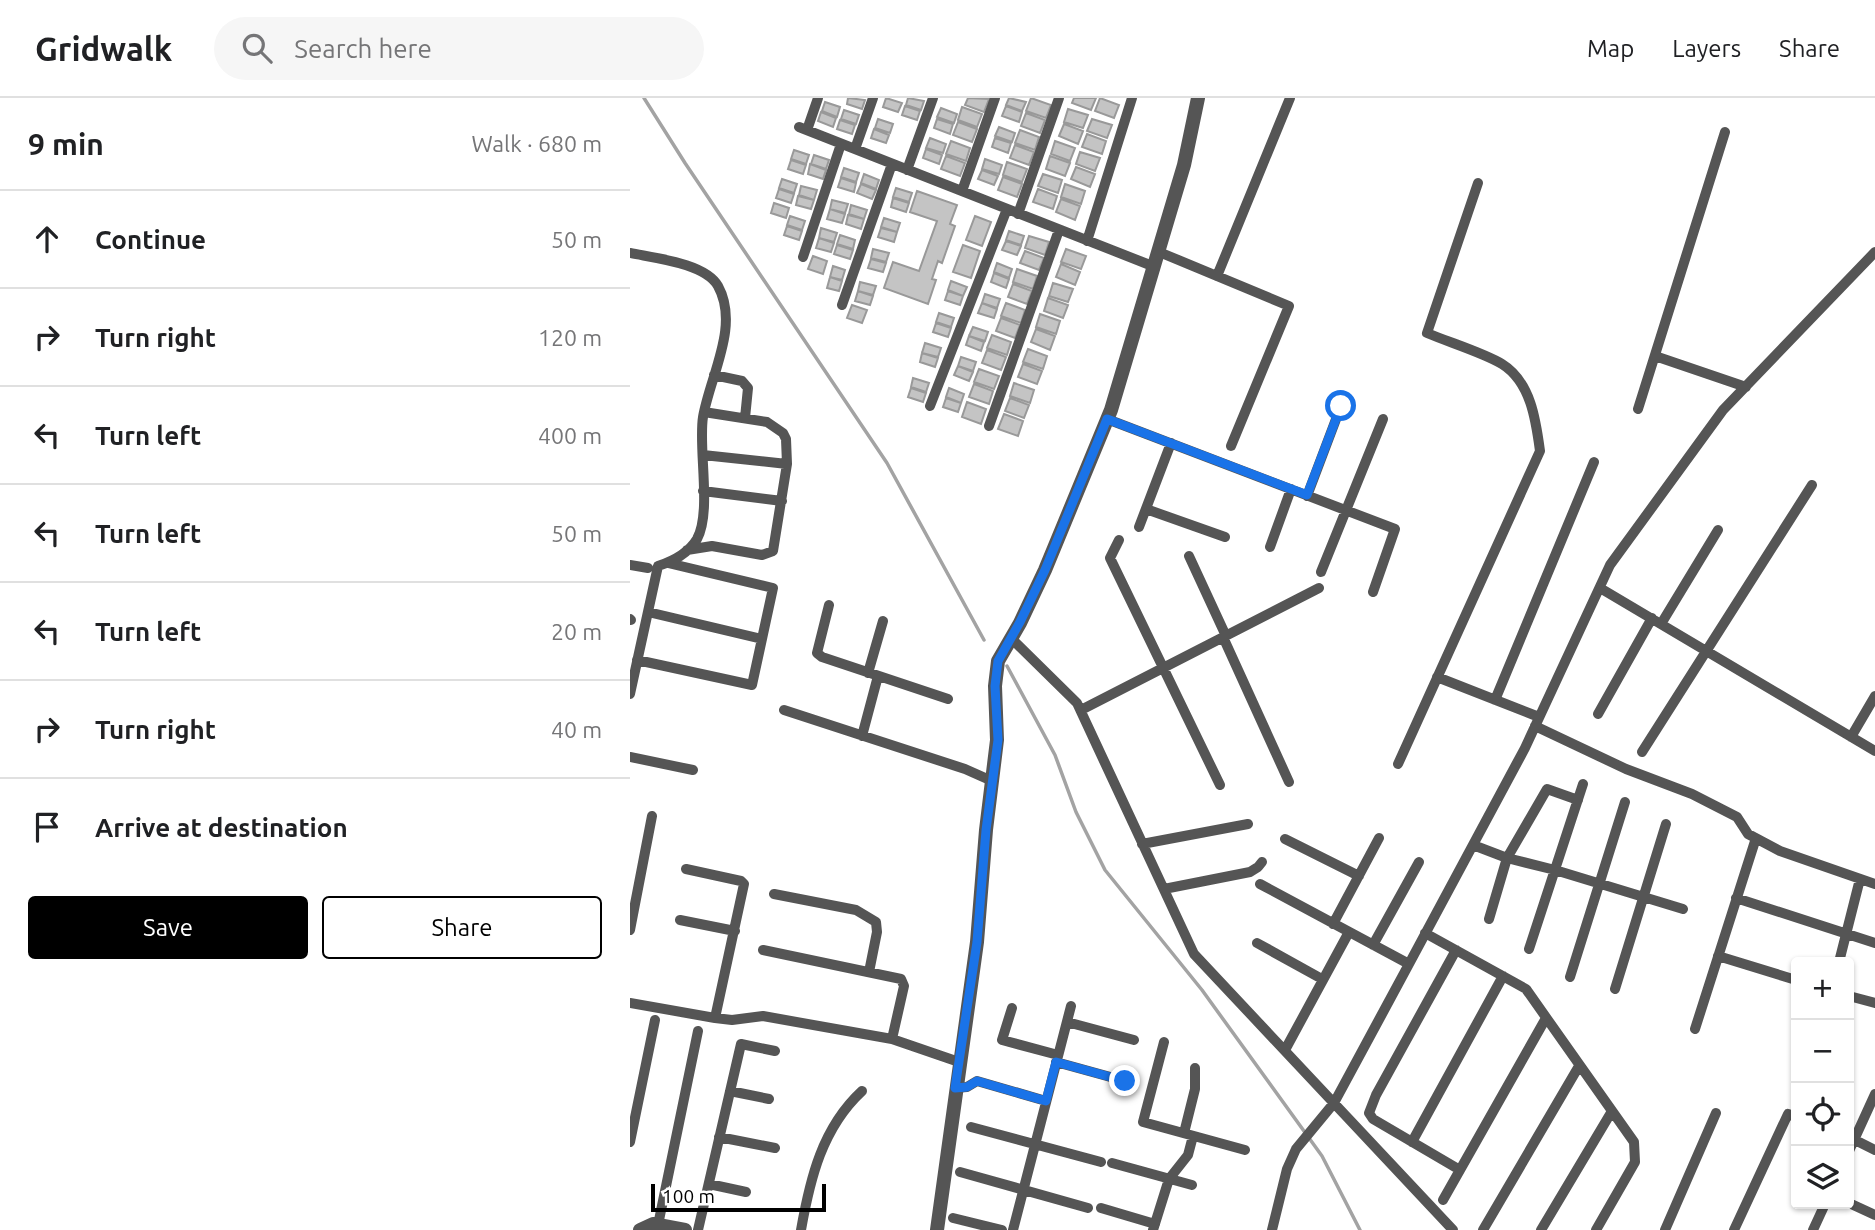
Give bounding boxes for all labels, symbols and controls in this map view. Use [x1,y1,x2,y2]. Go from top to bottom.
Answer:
search box [214,17,704,80]
icon: search [238,29,276,67]
text: Gridwalk [35,30,172,67]
text: Search here [294,34,432,63]
text: Map [1587,35,1634,62]
text: Layers [1672,35,1741,62]
text: Share [1779,35,1840,62]
text: 9 min [28,127,104,161]
text: Walk · 680 m [471,131,602,156]
icon: ahead [28,220,66,258]
text: Continue [95,225,206,254]
text: 50 m [551,227,602,252]
icon: right [28,318,66,356]
text: Turn right [95,323,216,352]
text: 120 m [538,325,602,350]
route start [1325,390,1356,421]
icon: left [28,416,66,454]
text: Turn left [95,421,201,450]
text: 400 m [538,423,602,448]
icon: left [28,514,66,552]
text: Turn left [95,519,201,548]
text: 50 m [551,521,602,546]
icon: left [28,612,66,650]
text: Turn left [95,617,201,646]
text: 20 m [551,619,602,644]
icon: right [28,710,66,748]
text: Turn right [95,715,216,744]
text: 40 m [551,717,602,742]
icon: arrive [28,808,66,846]
text: Arrive at destination [95,813,348,842]
button: Save [28,896,308,959]
button: Share [322,896,602,959]
map controls [1791,957,1854,1209]
button: + [1791,957,1854,1020]
button: − [1791,1020,1854,1083]
route end [1109,1065,1140,1096]
button: locate [1791,1083,1854,1146]
button: layers [1791,1146,1854,1209]
scale bar [651,1181,826,1213]
text: 100 m [662,1185,715,1207]

